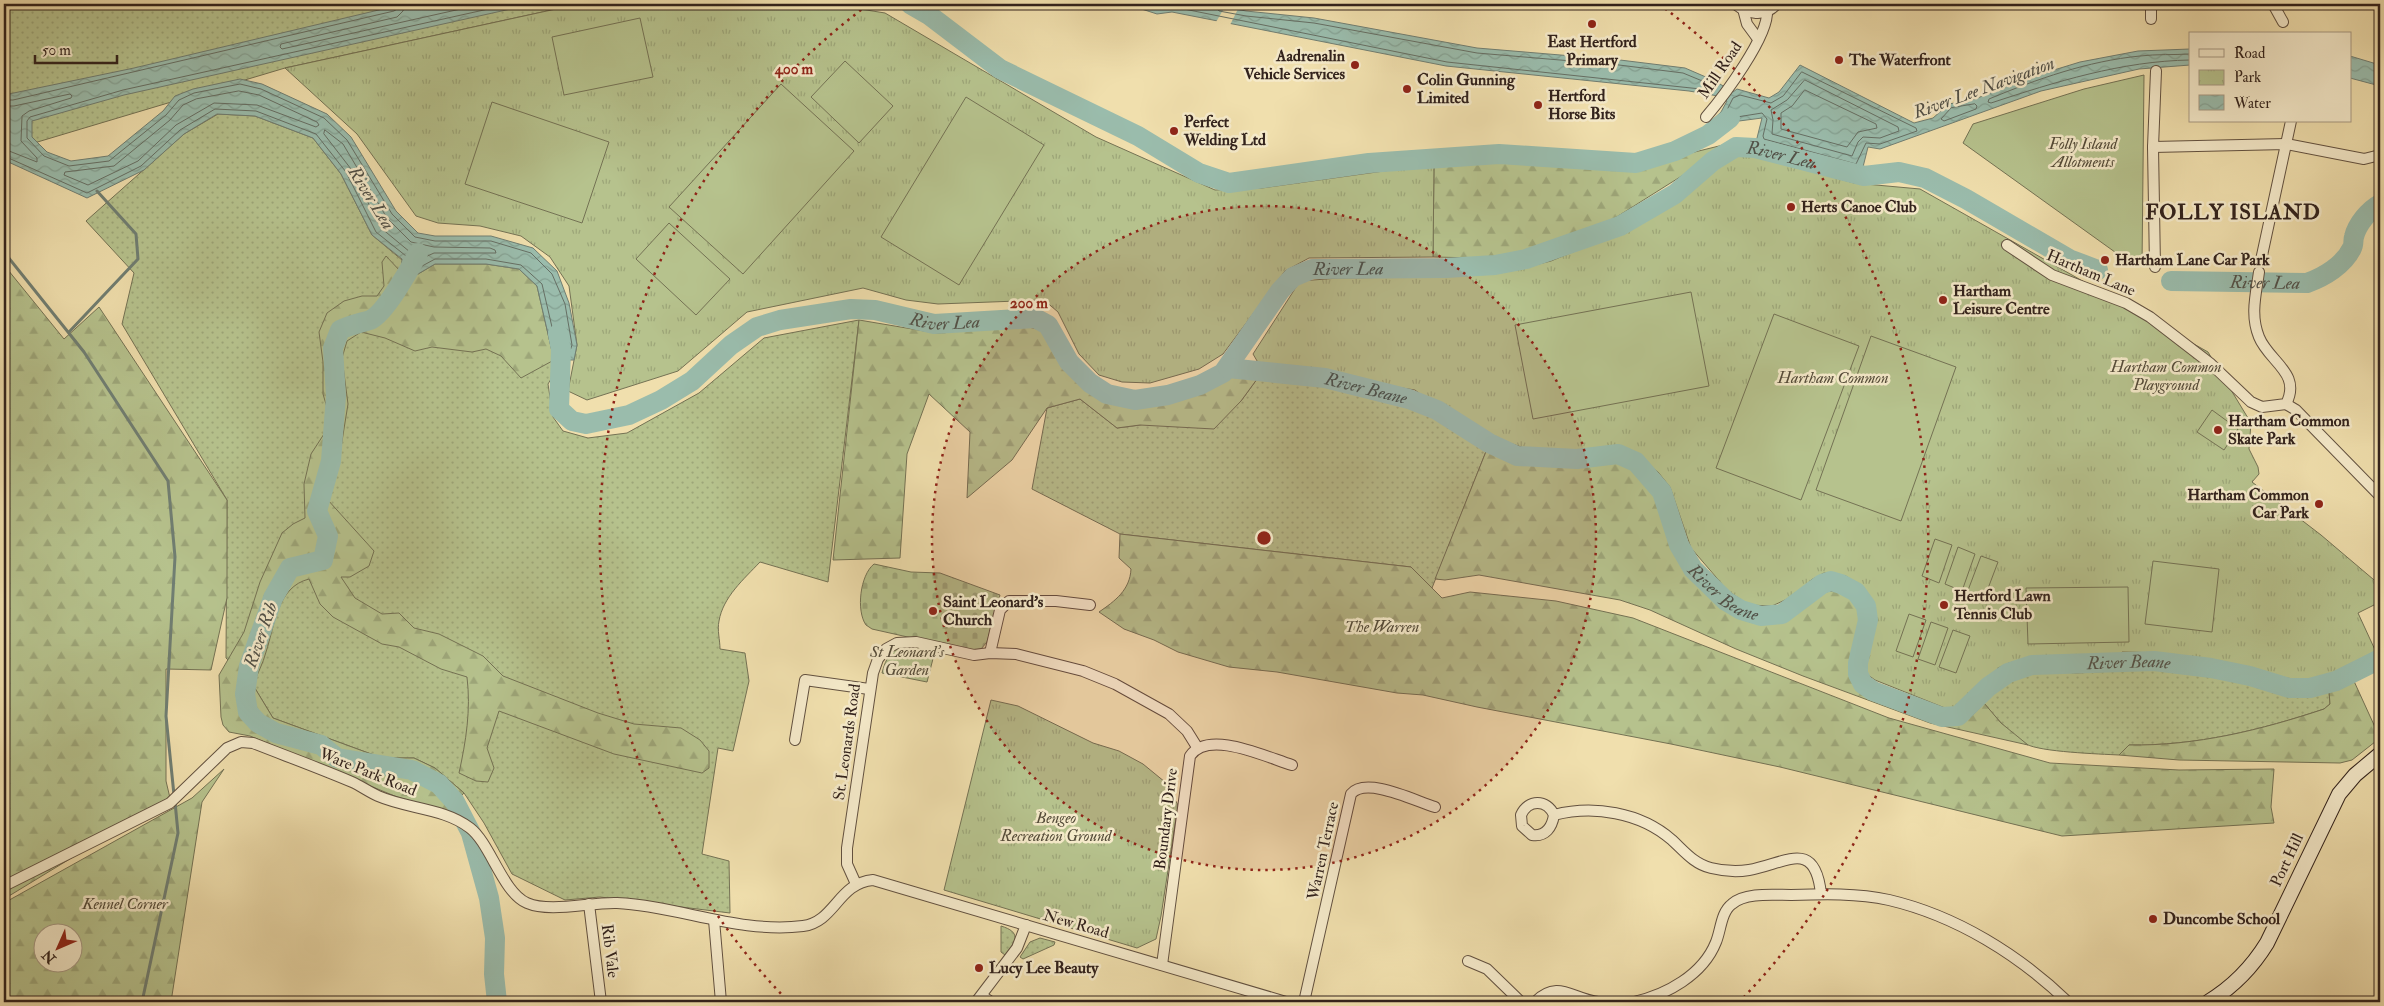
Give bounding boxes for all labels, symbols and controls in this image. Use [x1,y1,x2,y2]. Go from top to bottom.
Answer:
marker: East Hertford Primary [1586,18,1598,30]
scale bar [35,32,118,64]
place label: East Hertford Primary [1547,32,1637,71]
legend [2189,32,2352,122]
street label: Mill Road [1694,37,1746,102]
text: 50 m [42,41,71,60]
text: Road [2234,44,2266,63]
place label: Aadrenalin Vehicle Services [1243,46,1346,84]
place label: The Waterfront [1848,50,1952,70]
water label: River Lee Navigation [1909,52,2058,125]
marker: The Waterfront [1833,54,1845,66]
marker: Aadrenalin Vehicle Services [1349,59,1361,71]
text: 400 m [774,60,813,79]
text: Park [2234,68,2261,87]
place label: Colin Gunning Limited [1417,70,1516,108]
marker: Colin Gunning Limited [1401,83,1413,95]
place label: Hertford Horse Bits [1548,86,1616,124]
text: Water [2233,94,2271,113]
marker: Hertford Horse Bits [1532,99,1544,111]
place label: Perfect Welding Ltd [1183,112,1266,151]
marker: Perfect Welding Ltd [1168,125,1180,137]
park label: Folly Island Allotments [2048,134,2118,172]
water label: River Lea [1745,136,1818,175]
water label: River Lea [342,161,399,234]
place label: Herts Canoe Club [1801,197,1917,217]
district label: FOLLY ISLAND [2145,199,2321,226]
marker: Herts Canoe Club [1785,201,1797,213]
street label: Hartham Lane [2044,245,2139,301]
place label: Hartham Lane Car Park [2115,250,2270,270]
marker: Hartham Lane Car Park [2099,254,2111,266]
water label: River Lea [1312,257,1384,280]
water label: River Lea [2229,270,2300,294]
place label: Hartham Leisure Centre [1953,281,2050,319]
text: 200 m [1010,294,1048,313]
marker: Hartham Leisure Centre [1937,294,1949,306]
water label: River Lea [907,307,981,336]
park label: Hartham Common Playground [2109,357,2222,395]
water label: River Beane [1322,367,1411,410]
park label: Hartham Common [1776,368,1889,388]
place label: Hartham Common Skate Park [2228,411,2350,449]
marker: Hartham Common Skate Park [2212,424,2224,436]
place label: Hartham Common Car Park [2187,485,2310,523]
marker: Hartham Common Car Park [2313,498,2325,510]
centre of rings [1255,529,1273,547]
water label: River Beane [1682,558,1762,626]
place label: Hertford Lawn Tennis Club [1953,586,2052,624]
place label: Saint Leonard's Church [943,592,1044,630]
water label: River Rib [239,599,283,672]
marker: Hertford Lawn Tennis Club [1938,599,1950,611]
marker: Saint Leonard's Church [927,605,939,617]
park label: The Warren [1345,617,1419,637]
park label: St Leonard's Garden [869,642,945,680]
water label: River Beane [2085,649,2173,675]
street label: St. Leonards Road [829,682,865,802]
street label: Ware Park Road [315,743,420,801]
street label: Boundary Drive [1150,767,1182,871]
street label: Warren Terrace [1303,800,1343,903]
park label: Bengeo Recreation Ground [1000,808,1113,846]
street label: Port Hill [2266,830,2308,890]
park label: Kennel Corner [81,894,169,914]
street label: New Road [1041,905,1111,943]
place label: Duncombe School [2163,909,2281,929]
marker: Duncombe School [2147,913,2159,925]
street label: Rib Vale [597,923,623,979]
north arrow [32,924,82,974]
text: N [38,946,60,968]
place label: Lucy Lee Beauty [989,958,1099,979]
marker: Lucy Lee Beauty [973,962,985,974]

